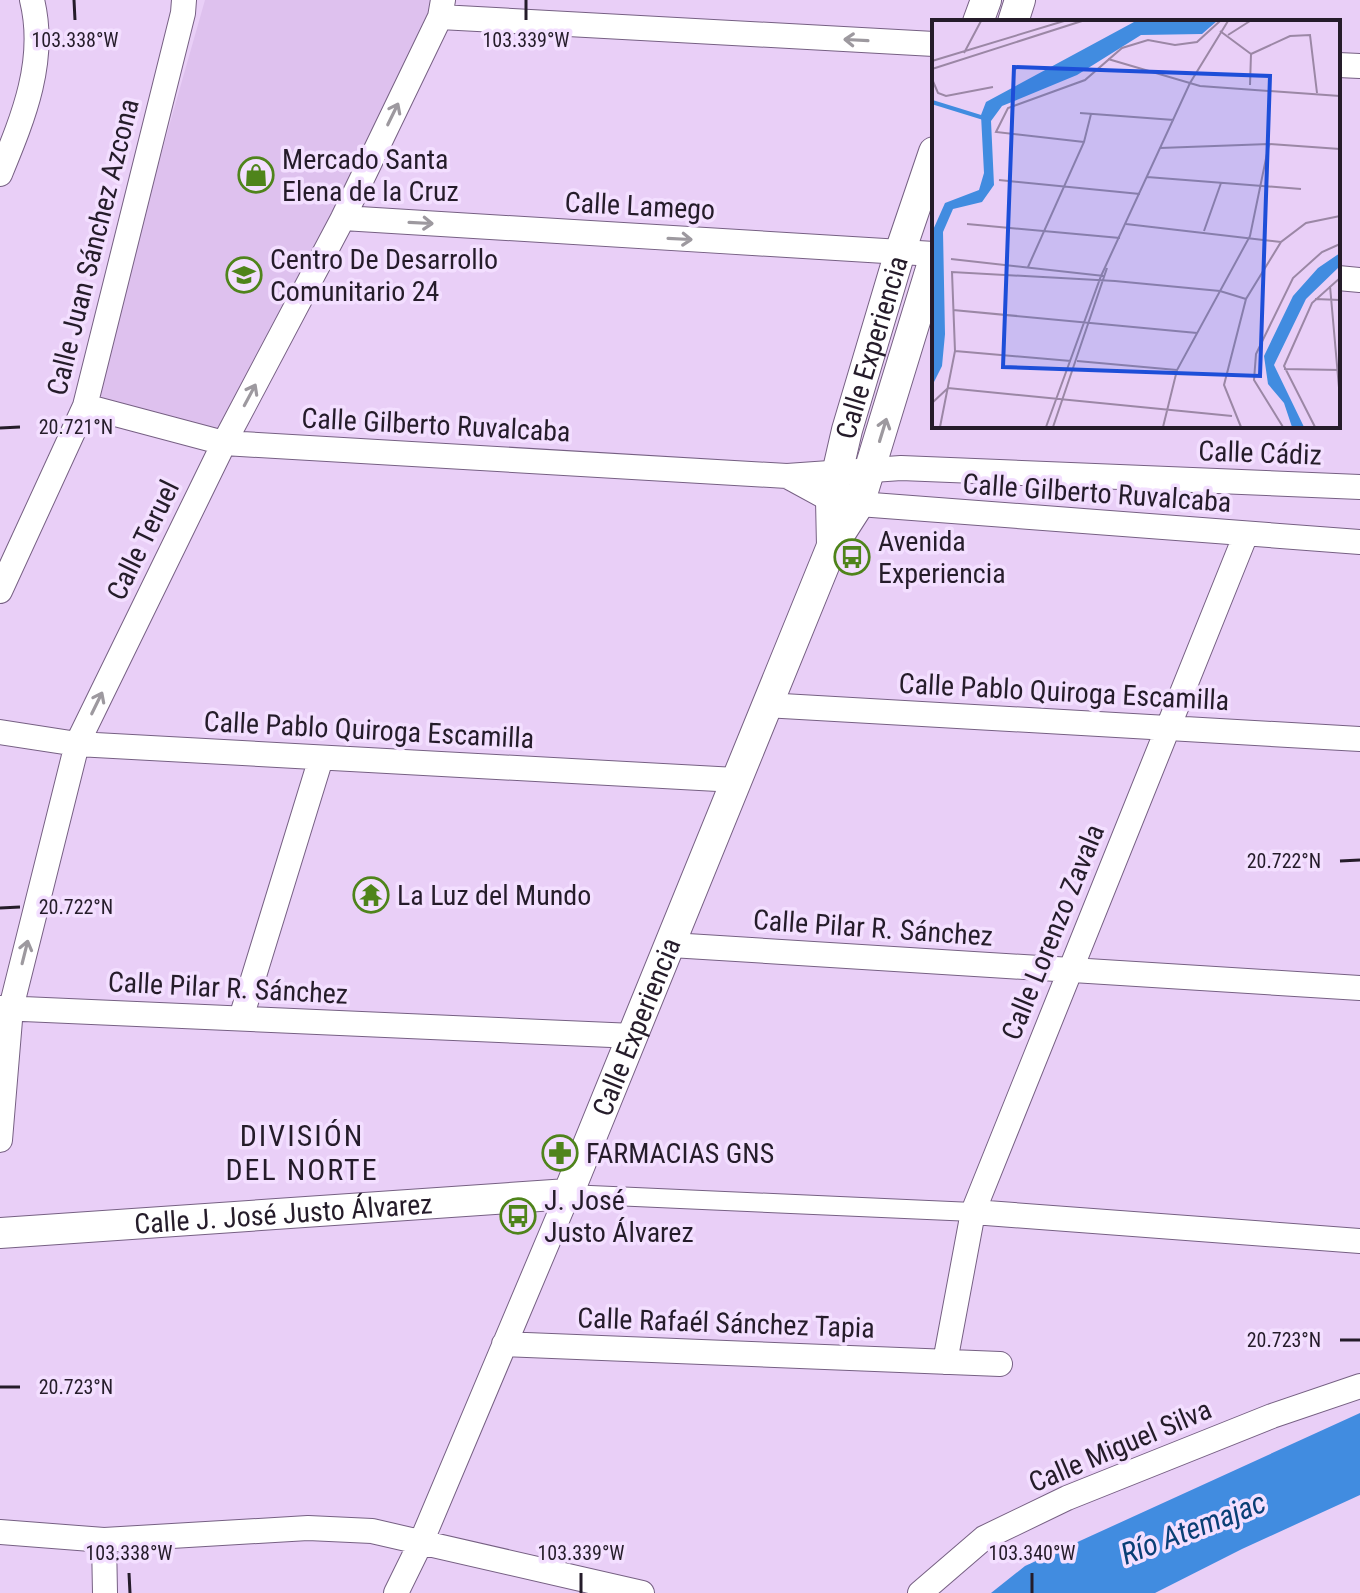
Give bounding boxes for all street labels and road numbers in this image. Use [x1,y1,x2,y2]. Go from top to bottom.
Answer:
street label: Calle Juan Sánchez Azcona [40,95,146,399]
street label: Calle Lamego [564,186,716,226]
street label: Calle Experiencia [829,252,914,442]
street label: Calle Gilberto Ruvalcaba [301,401,571,449]
street label: Calle Cádiz [1198,434,1322,472]
street label: Calle Gilberto Ruvalcaba [962,467,1232,519]
street label: Calle Teruel [100,475,186,605]
street label: Calle Pablo Quiroga Escamilla [898,667,1230,717]
street label: Calle Pablo Quiroga Escamilla [203,705,535,755]
street label: Calle Lorenzo Zavala [995,819,1111,1045]
street label: Calle Pilar R. Sánchez [752,903,994,953]
street label: Calle Experiencia [585,933,687,1121]
street label: Calle Pilar R. Sánchez [107,965,349,1011]
street label: Calle J. José Justo Álvarez [133,1187,434,1240]
street label: Calle Rafaél Sánchez Tapia [577,1301,875,1345]
street label: Calle Miguel Silva [1024,1393,1216,1499]

